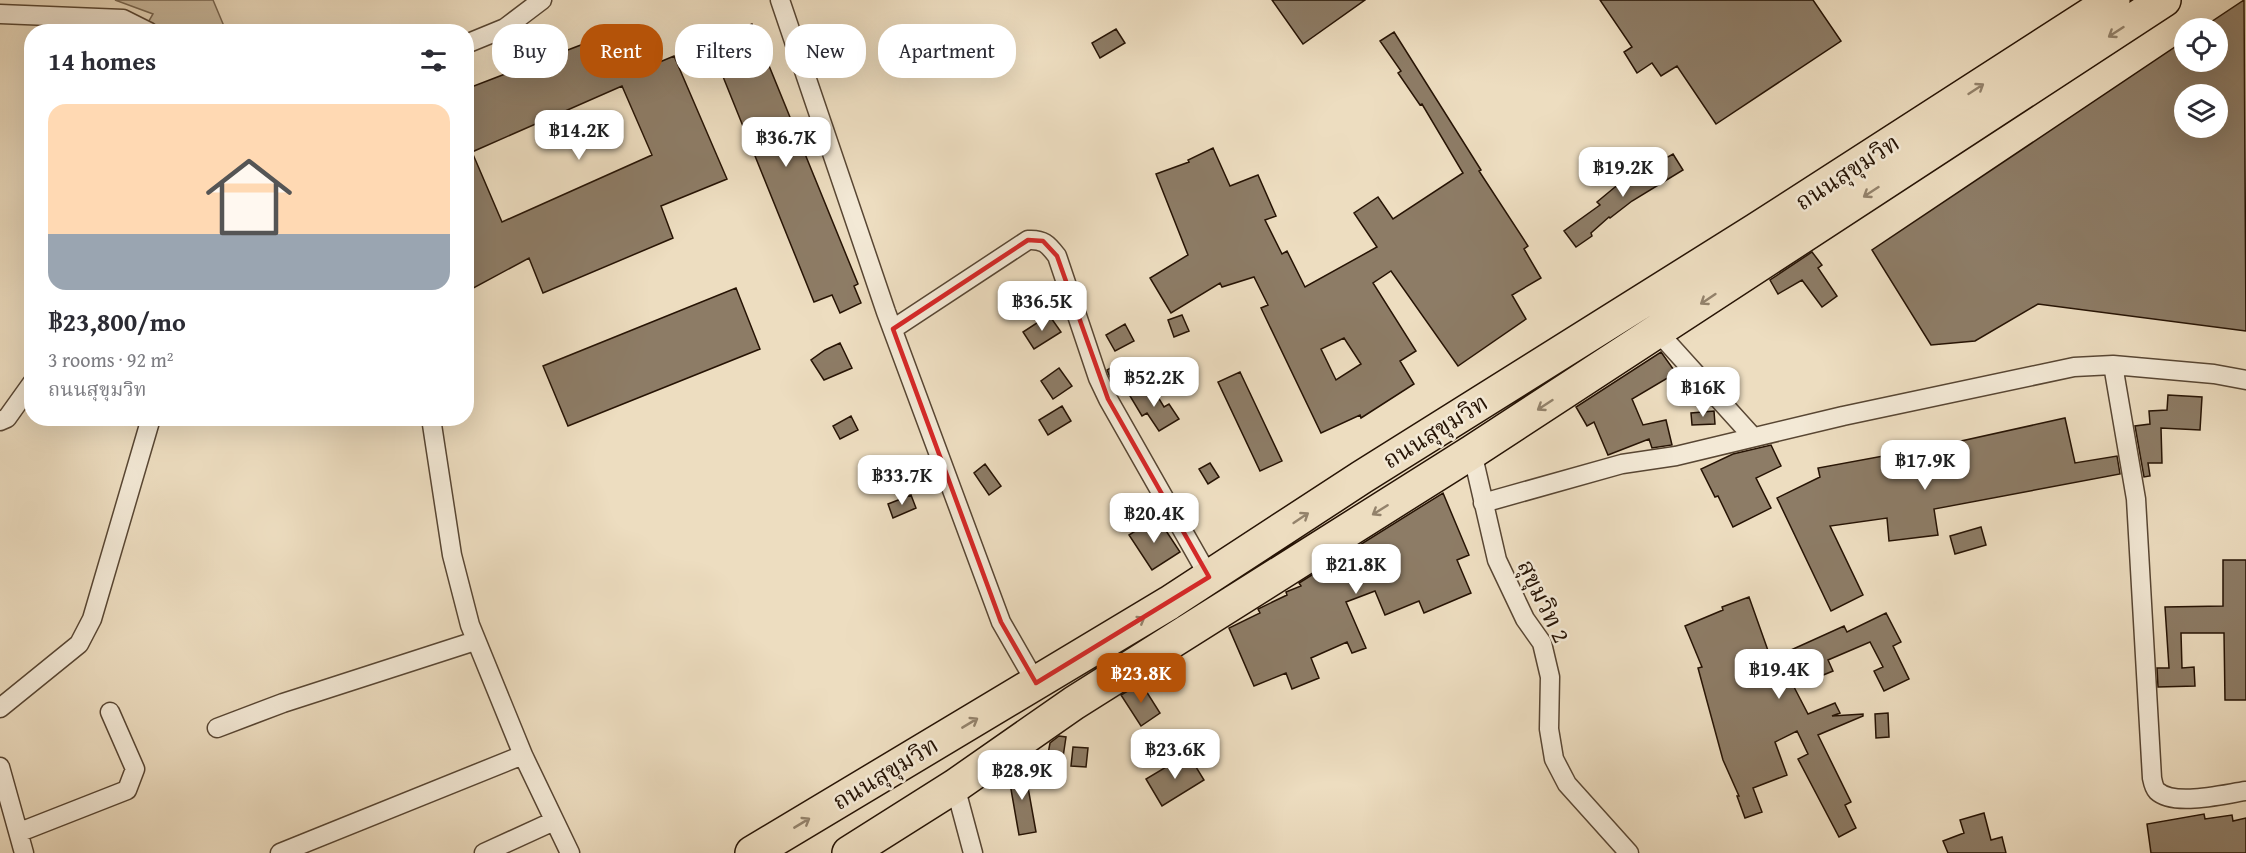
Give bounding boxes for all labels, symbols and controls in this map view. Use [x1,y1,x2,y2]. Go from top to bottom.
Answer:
map controls [2174,18,2228,138]
button: locate [2174,18,2228,72]
chip: Buy [492,24,568,78]
chip: Rent [580,24,663,78]
chip: Filters [675,24,773,78]
chip: New [785,24,866,78]
chip: Apartment [878,24,1016,78]
one-way arrow [2108,26,2124,38]
text: 14 homes [48,41,156,80]
icon: filters [417,44,450,77]
one-way arrow [1967,83,1984,95]
button: layers [2174,84,2228,138]
pin: ฿14.2K [530,110,628,161]
text: ฿14.2K [549,115,609,144]
pin: ฿36.7K [737,117,835,168]
text: ฿36.7K [756,122,816,151]
street label: ถนนสุขุมวิท [1788,125,1906,219]
icon: home [195,143,303,251]
pin: ฿19.2K [1574,147,1672,198]
text: ฿19.2K [1593,152,1653,181]
one-way arrow [1863,186,1880,198]
pin: ฿36.5K [993,281,1091,332]
text: ฿36.5K [1012,286,1072,315]
one-way arrow [1701,293,1717,305]
text: ฿23,800/mo [48,302,186,341]
text: 3 rooms · 92 m² [48,345,174,374]
pin: ฿52.2K [1105,357,1203,408]
text: ฿52.2K [1124,362,1184,391]
pin: ฿16K [1667,367,1739,418]
text: ฿16K [1681,372,1725,401]
text: ถนนสุขุมวิท [48,374,147,403]
street label: ถนนสุขุมวิท [1376,385,1494,477]
one-way arrow [1537,400,1554,412]
pin: ฿17.9K [1876,440,1974,491]
text: ฿17.9K [1895,445,1955,474]
pin: ฿33.7K [853,455,951,506]
text: ฿33.7K [872,460,932,489]
pin: ฿20.4K [1105,493,1203,544]
text: ฿20.4K [1124,498,1184,527]
one-way arrow [1372,504,1389,516]
one-way arrow [1292,512,1309,524]
pin: ฿21.8K [1307,544,1405,595]
text: ฿21.8K [1326,549,1386,578]
street label: สุขุมวิท 2 [1509,553,1579,649]
one-way arrow [1128,616,1145,628]
pin: ฿19.4K [1730,649,1828,700]
pin: ฿23.8K [1092,653,1190,704]
text: ฿19.4K [1749,654,1809,683]
text: ฿23.8K [1111,658,1171,687]
one-way arrow [960,717,978,728]
street label: ถนนสุขุมวิท [825,728,945,818]
pin: ฿23.6K [1126,729,1224,780]
text: ฿23.6K [1145,734,1205,763]
pin: ฿28.9K [973,750,1071,801]
text: ฿28.9K [992,755,1052,784]
one-way arrow [793,817,810,829]

